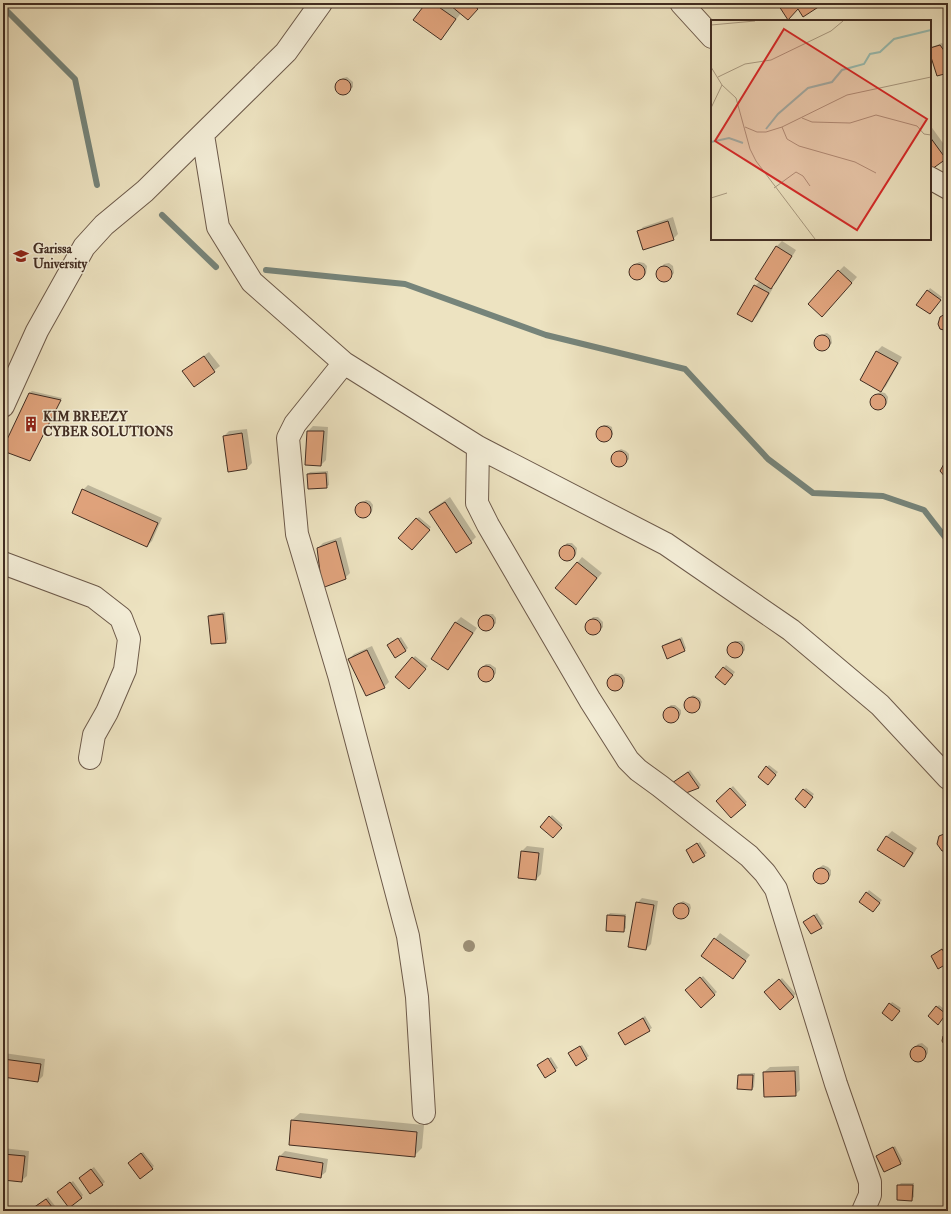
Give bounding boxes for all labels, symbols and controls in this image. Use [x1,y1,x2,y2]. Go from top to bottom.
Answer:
inset map [711,20,931,240]
place label: Garissa University [33,241,89,273]
school or university icon: Garissa University [12,247,30,265]
place label: KIM BREEZY CYBER SOLUTIONS [43,409,173,440]
building icon: KIM BREEZY CYBER SOLUTIONS [22,415,40,433]

